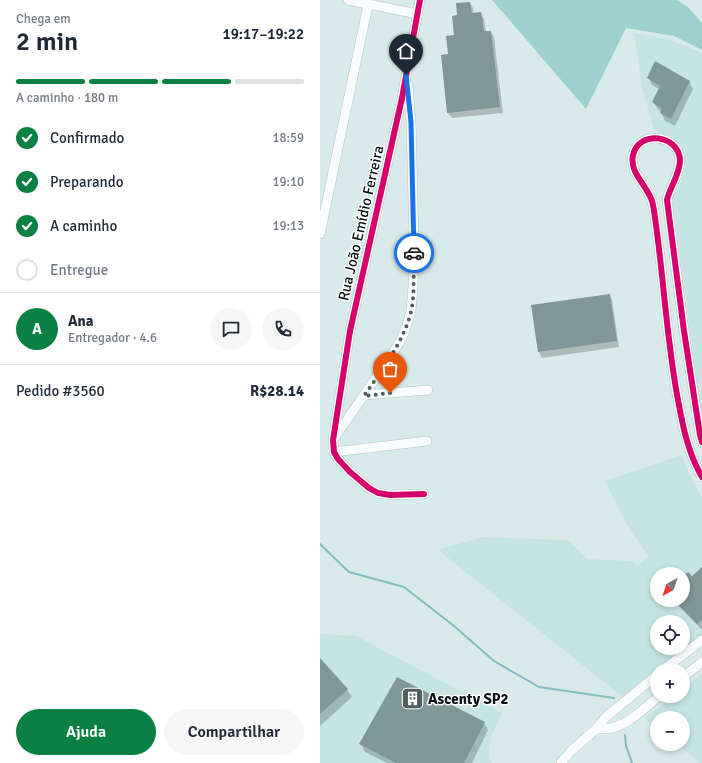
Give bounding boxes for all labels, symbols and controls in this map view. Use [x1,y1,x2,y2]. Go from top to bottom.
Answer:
text: Chega em [16,11,71,27]
text: 19:17–19:22 [223,25,304,43]
text: 2 min [16,26,78,58]
pin [389,34,423,75]
icon: home [395,40,417,62]
text: A caminho · 180 m [16,90,118,106]
icon: check [16,127,38,149]
text: Confirmado [50,129,124,147]
text: 18:59 [272,130,304,146]
street label: Rua João Emídio Ferreira [334,144,388,302]
icon: check [16,171,38,193]
text: Preparando [50,173,124,191]
text: 19:10 [272,174,304,190]
icon: check [16,215,38,237]
text: A caminho [50,217,117,235]
text: 19:13 [272,218,304,234]
courier [394,233,434,273]
icon: car [403,242,425,264]
text: Entregue [50,261,108,279]
button: chat [210,308,252,350]
button: phone [262,308,304,350]
text: Ana [68,312,93,330]
text: A [32,320,42,338]
text: Entregador · 4.6 [68,330,157,346]
pin [373,352,407,393]
icon: bag [379,358,401,380]
text: Pedido #3560 [16,382,105,400]
text: R$28.14 [250,382,304,400]
north arrow [650,567,690,607]
map controls [650,567,690,751]
button: locate [650,615,690,655]
button: + [650,663,690,703]
building icon: Ascenty SP2 [399,686,425,712]
place label: Ascenty SP2 [428,690,509,708]
button: Ajuda [16,709,156,755]
button: Compartilhar [164,709,304,755]
button: − [650,711,690,751]

